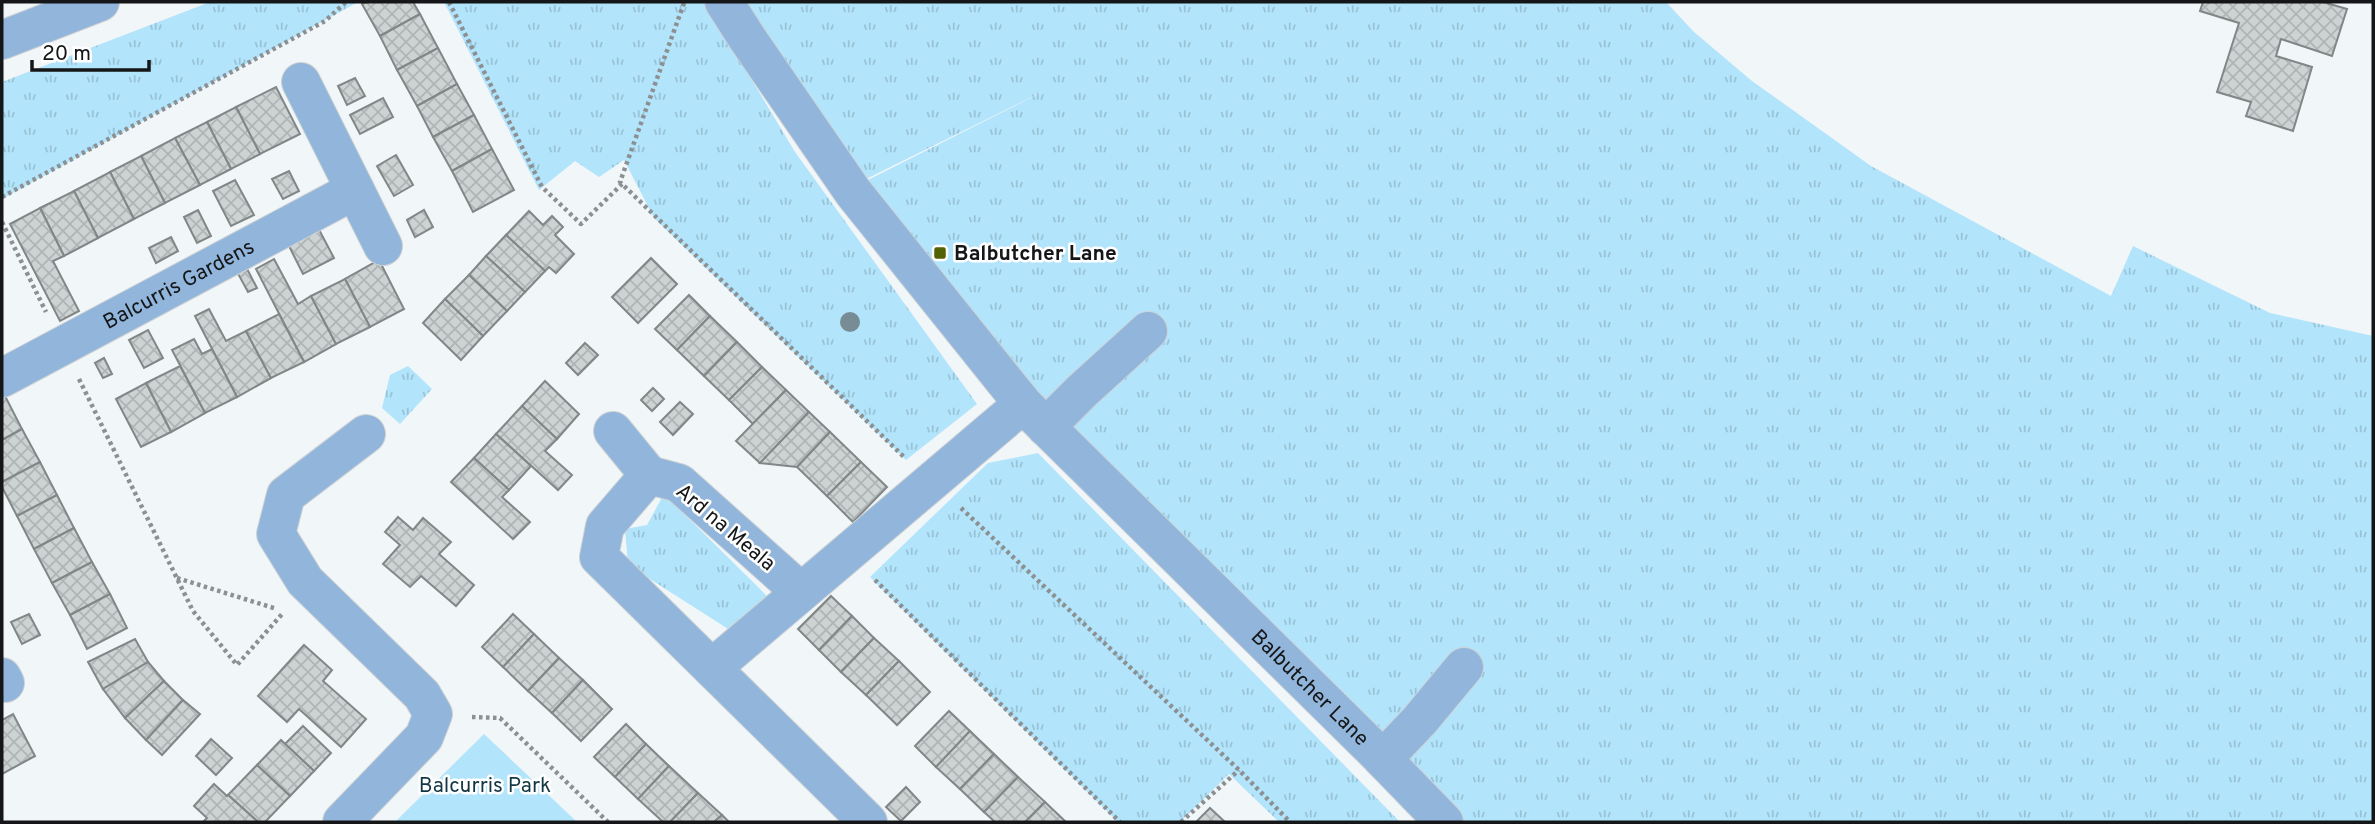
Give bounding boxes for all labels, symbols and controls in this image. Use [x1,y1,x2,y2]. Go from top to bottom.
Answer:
scale bar [32,28,149,72]
text: 20 m [42,41,91,68]
street label: Balcurris Gardens [99,234,260,337]
place label: Balbutcher Lane [954,241,1117,268]
marker: Balbutcher Lane [932,245,948,261]
street label: Ard na Meala [670,479,781,578]
street label: Balbutcher Lane [1244,624,1374,753]
park label: Balcurris Park [419,773,551,800]

